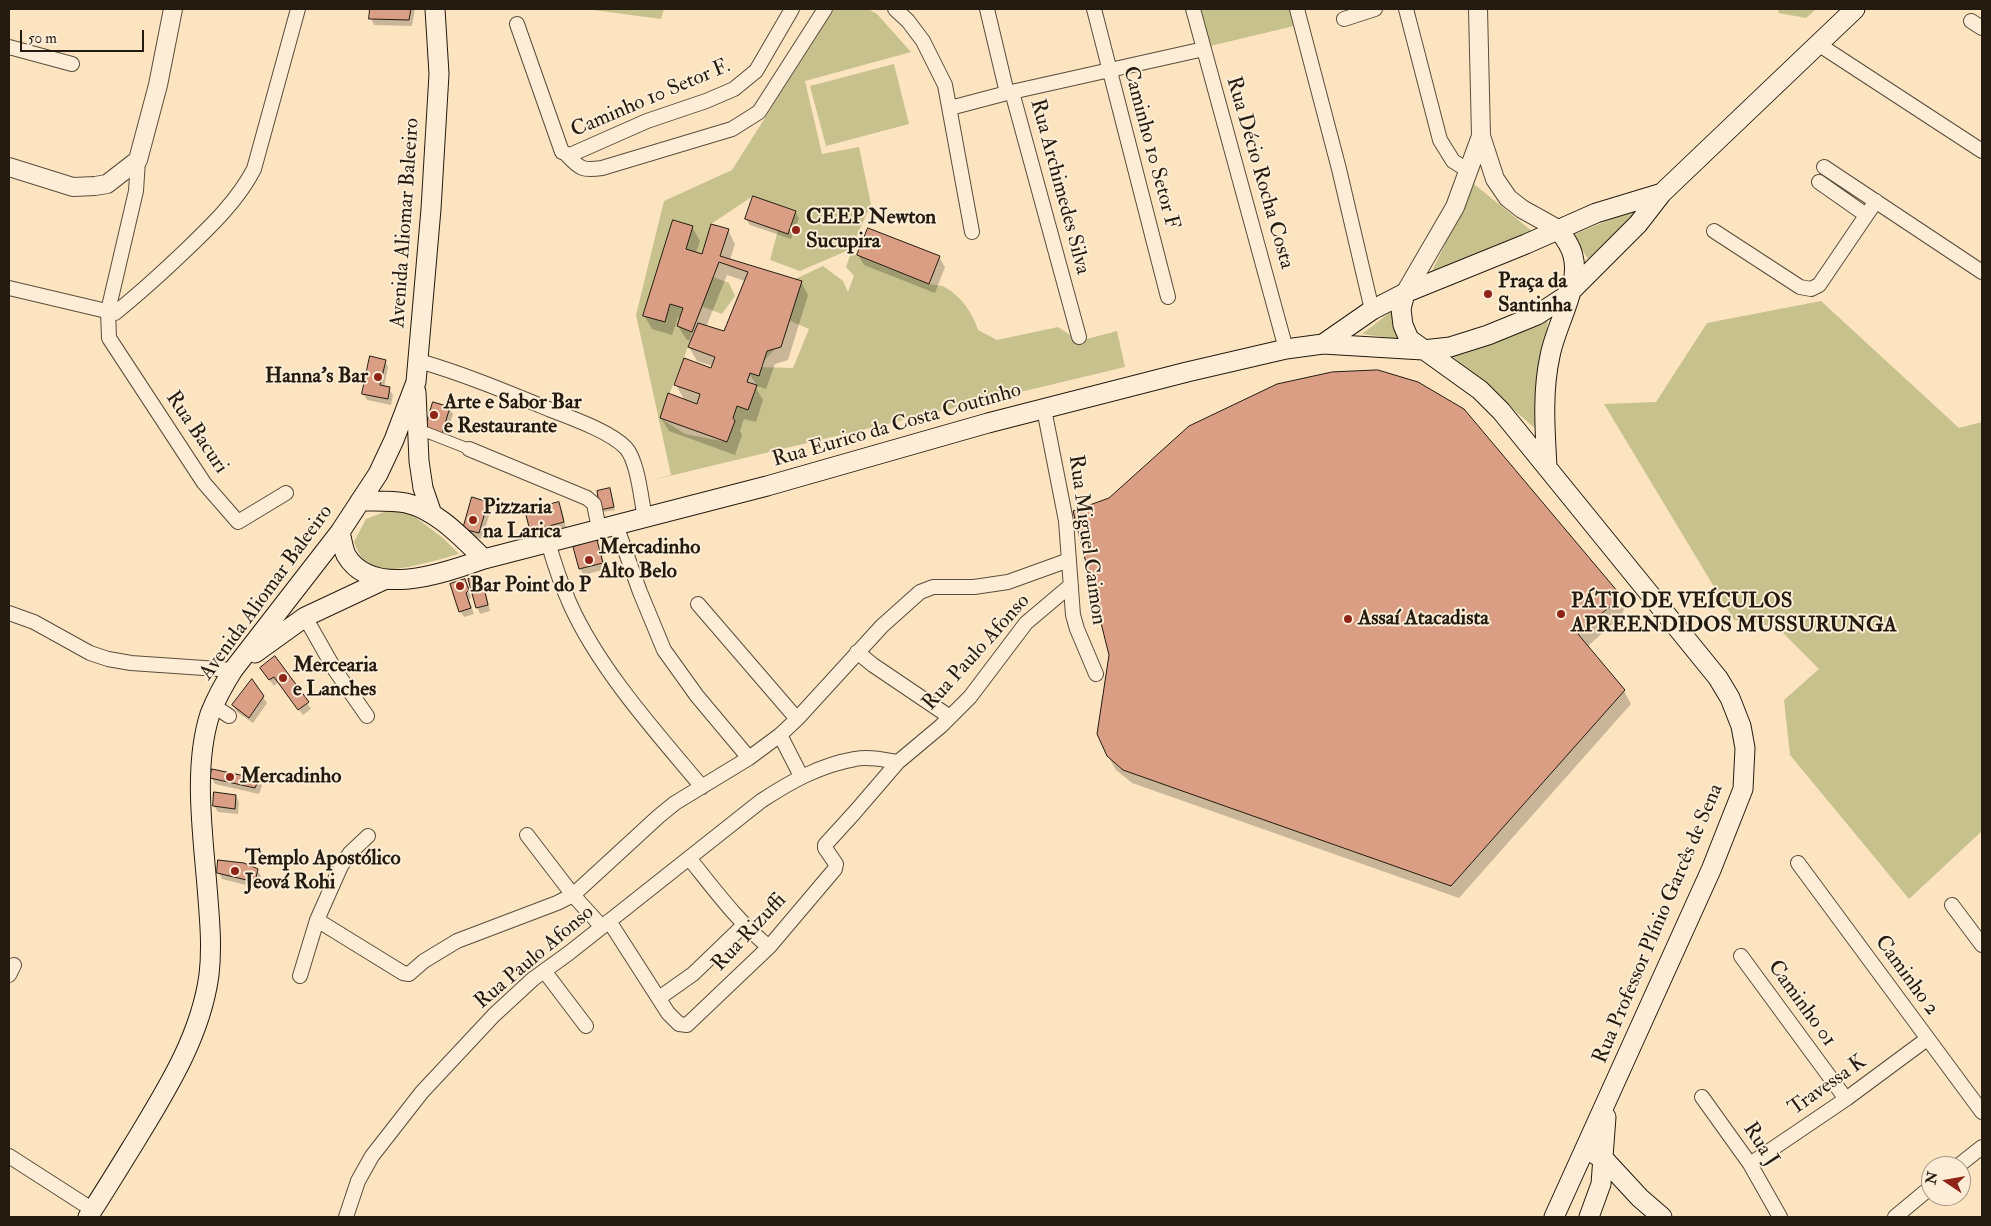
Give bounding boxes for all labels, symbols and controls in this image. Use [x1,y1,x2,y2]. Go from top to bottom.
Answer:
scale bar [22,20,146,52]
text: 50 m [28,29,57,48]
street label: Caminho 10 Setor F. [568,54,734,144]
street label: Caminho 10 Setor F [1116,64,1184,232]
street label: Rua Décio Rocha Costa [1220,74,1298,272]
street label: Rua Archimedes Silva [1023,96,1095,278]
street label: Avenida Aliomar Baleeiro [386,117,426,329]
place label: CEEP Newton Sucupira [806,205,936,255]
marker: CEEP Newton Sucupira [790,224,802,236]
place label: Praça da Santinha [1498,269,1572,319]
marker: Praça da Santinha [1482,288,1494,300]
place label: Hanna's Bar [265,364,368,390]
marker: Hanna's Bar [372,371,384,383]
street label: Rua Eurico da Costa Coutinho [770,378,1024,474]
street label: Rua Bacuri [159,387,233,479]
place label: Arte e Sabor Bar e Restaurante [444,390,582,440]
marker: Arte e Sabor Bar e Restaurante [428,409,440,421]
street label: Rua Miguel Caimon [1062,453,1110,627]
place label: Pizzaria na Larica [483,495,561,545]
street label: Avenida Aliomar Baleeiro [195,501,339,685]
marker: Pizzaria na Larica [467,514,479,526]
place label: Mercadinho Alto Belo [599,535,700,585]
marker: Mercadinho Alto Belo [583,554,595,566]
place label: Bar Point do P [470,573,591,599]
marker: Bar Point do P [454,580,466,592]
place label: PÁTIO DE VEÍCULOS APREENDIDOS MUSSURUNGA [1571,589,1897,639]
street label: Rua Paulo Afonso [918,590,1036,716]
place label: Assaí Atacadista [1358,606,1489,632]
marker: PÁTIO DE VEÍCULOS APREENDIDOS MUSSURUNGA [1555,608,1567,620]
marker: Assaí Atacadista [1342,613,1354,625]
place label: Mercearia e Lanches [293,653,377,703]
marker: Mercearia e Lanches [277,672,289,684]
place label: Mercadinho [240,764,341,790]
marker: Mercadinho [224,771,236,783]
street label: Rua Professor Plínio Garcês de Sena [1589,780,1729,1068]
place label: Templo Apostólico Jeová Rohi [245,846,401,896]
marker: Templo Apostólico Jeová Rohi [229,865,241,877]
street label: Rua Rizuffi [708,889,792,977]
street label: Rua Paulo Afonso [470,901,600,1015]
street label: Caminho 2 [1869,931,1943,1021]
street label: Caminho 01 [1761,956,1841,1052]
street label: Travessa K [1784,1050,1872,1122]
street label: Rua J [1737,1118,1783,1172]
north arrow [1921,1156,1971,1206]
text: N [1922,1170,1941,1186]

